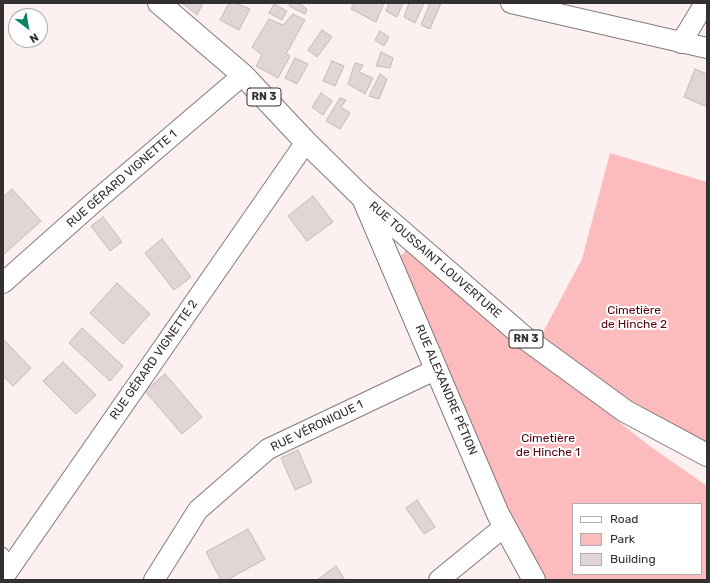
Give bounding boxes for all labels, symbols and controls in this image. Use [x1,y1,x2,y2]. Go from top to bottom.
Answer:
north arrow [8,8,48,48]
text: N [27,30,41,45]
road number: RN 3 [247,88,281,106]
street label: RUE GÉRARD VIGNETTE 1 [64,127,180,231]
street label: RUE TOUSSAINT LOUVERTURE [366,199,504,321]
street label: RUE GÉRARD VIGNETTE 2 [107,297,201,423]
park label: Cimetière de Hinche 2 [601,304,667,332]
street label: RUE ALEXANDRE PÉTION [412,323,480,457]
road number: RN 3 [509,330,543,348]
street label: RUE VÉRONIQUE 1 [268,397,366,455]
park label: Cimetière de Hinche 1 [516,432,580,460]
legend [572,503,702,575]
text: Road [610,512,638,526]
text: Park [610,532,635,546]
text: Building [610,552,656,566]

